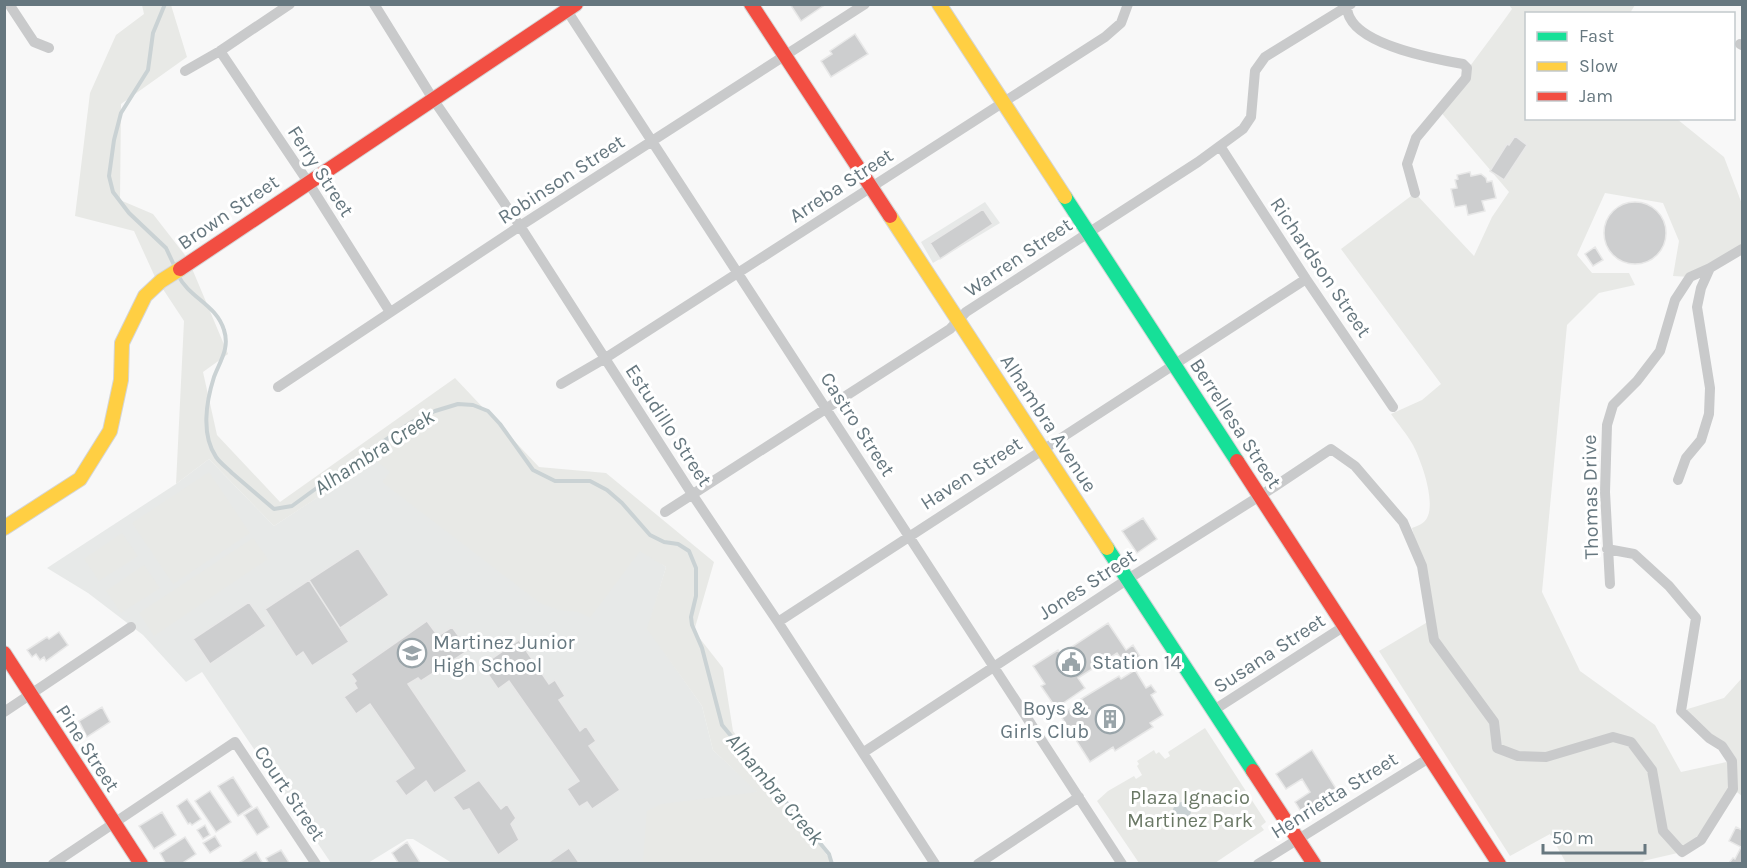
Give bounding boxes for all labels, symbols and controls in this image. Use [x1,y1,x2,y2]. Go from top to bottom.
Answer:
legend [1525,12,1735,120]
text: Fast [1579,25,1614,47]
text: Slow [1579,55,1618,77]
text: Jam [1579,85,1613,107]
street label: Ferry Street [283,122,359,221]
street label: Robinson Street [494,130,629,229]
street label: Arreba Street [785,143,898,227]
street label: Brown Street [173,170,284,255]
street label: Richardson Street [1265,193,1376,342]
street label: Warren Street [960,213,1077,302]
street label: Alhambra Avenue [995,350,1102,496]
street label: Berrellesa Street [1185,354,1286,493]
street label: Estudillo Street [621,360,717,491]
street label: Castro Street [815,368,900,481]
water label: Alhambra Creek [310,404,439,500]
street label: Haven Street [916,432,1027,515]
street label: Thomas Drive [1578,434,1603,560]
street label: Jones Street [1034,544,1141,624]
street label: Susana Street [1209,609,1330,698]
place label: Martinez Junior High School [433,631,575,677]
school or university icon: Martinez Junior High School [396,637,428,669]
public building icon: Station 14 [1055,646,1087,678]
place label: Station 14 [1092,651,1182,674]
place label: Boys & Girls Club [1000,697,1089,743]
street label: Pine Street [51,700,124,796]
building icon: Boys & Girls Club [1094,703,1126,735]
water label: Alhambra Creek [721,728,829,850]
street label: Court Street [249,741,330,846]
street label: Henrietta Street [1267,747,1402,844]
park label: Plaza Ignacio Martinez Park [1127,786,1253,832]
scale bar [1543,817,1645,855]
text: 50 m [1552,827,1594,849]

